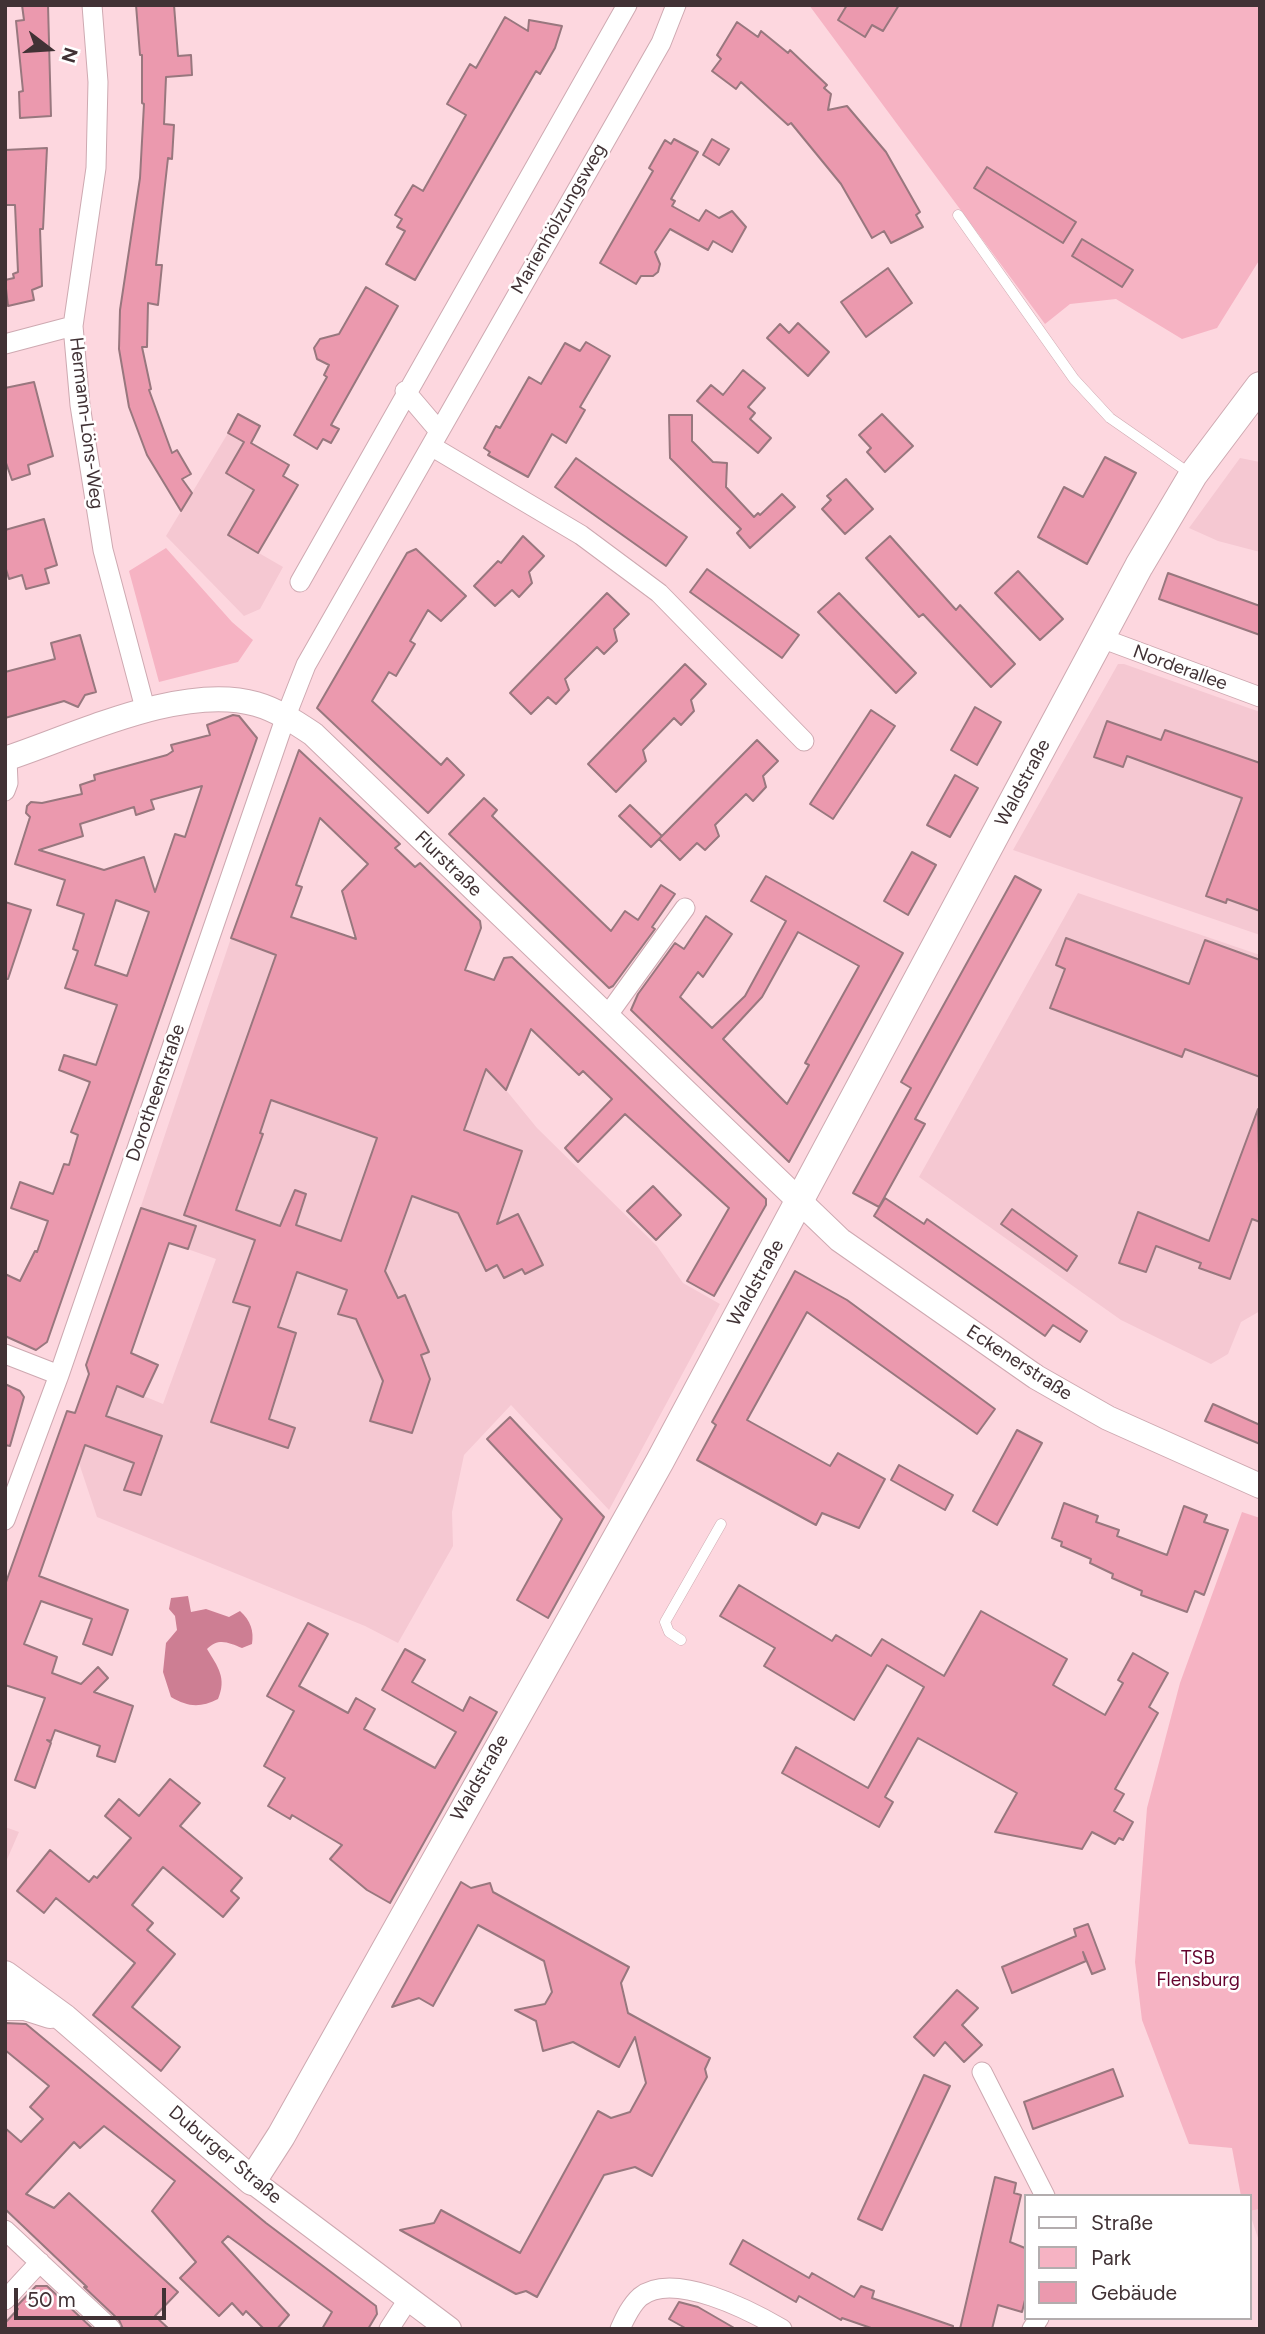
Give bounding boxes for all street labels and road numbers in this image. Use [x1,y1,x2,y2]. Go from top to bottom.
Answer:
street label: Marienhölzungsweg [507,140,611,298]
street label: Hermann-Löns-Weg [64,336,108,510]
street label: Norderallee [1130,640,1230,696]
street label: Waldstraße [990,735,1056,831]
street label: Flurstraße [410,826,486,902]
street label: Dorotheenstraße [122,1021,190,1165]
street label: Waldstraße [723,1236,789,1330]
street label: Eckenerstraße [962,1320,1076,1406]
street label: Waldstraße [446,1731,514,1825]
street label: Duburger Straße [164,2101,286,2209]

